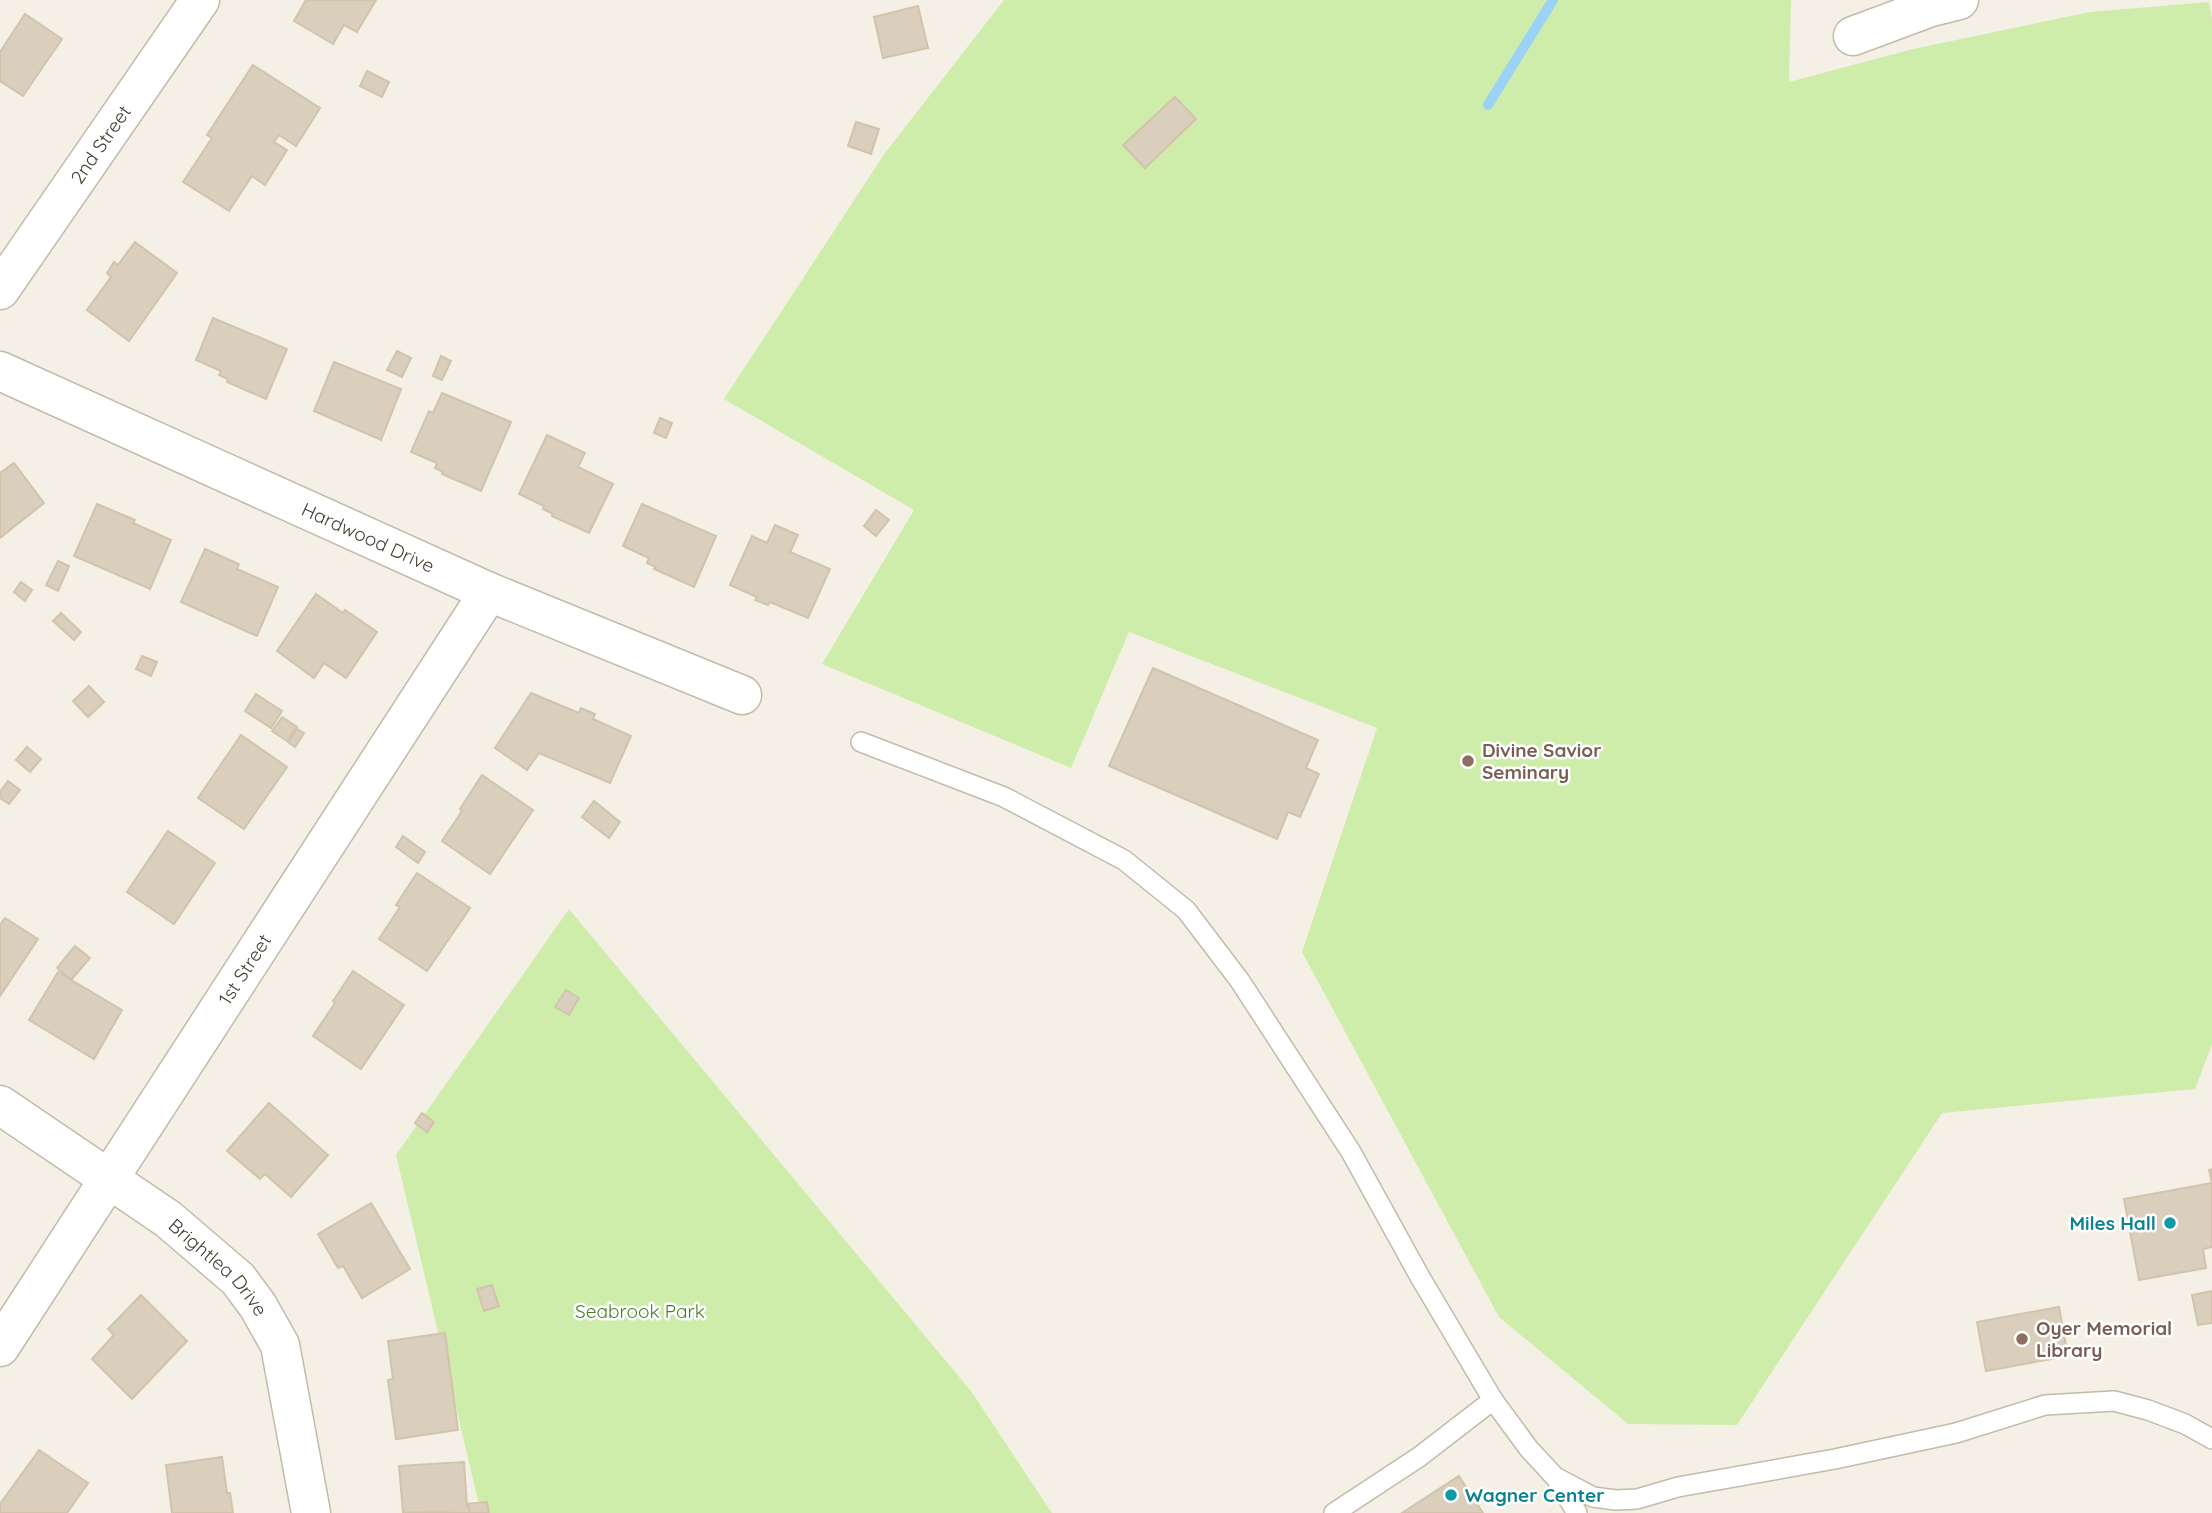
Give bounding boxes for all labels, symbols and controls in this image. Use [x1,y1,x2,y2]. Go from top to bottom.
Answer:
street label: 2nd Street [65,100,136,188]
street label: Hardwood Drive [298,497,438,578]
place label: Divine Savior Seminary [1482,738,1601,784]
marker: Divine Savior Seminary [1460,753,1476,769]
street label: 1st Street [213,929,276,1009]
place label: Miles Hall [2069,1211,2156,1235]
street label: Brightlea Drive [164,1213,273,1320]
marker: Miles Hall [2162,1215,2178,1231]
park label: Seabrook Park [575,1299,705,1323]
place label: Oyer Memorial Library [2036,1316,2172,1362]
marker: Oyer Memorial Library [2014,1331,2030,1347]
place label: Wagner Center [1465,1483,1604,1507]
marker: Wagner Center [1443,1487,1459,1503]

